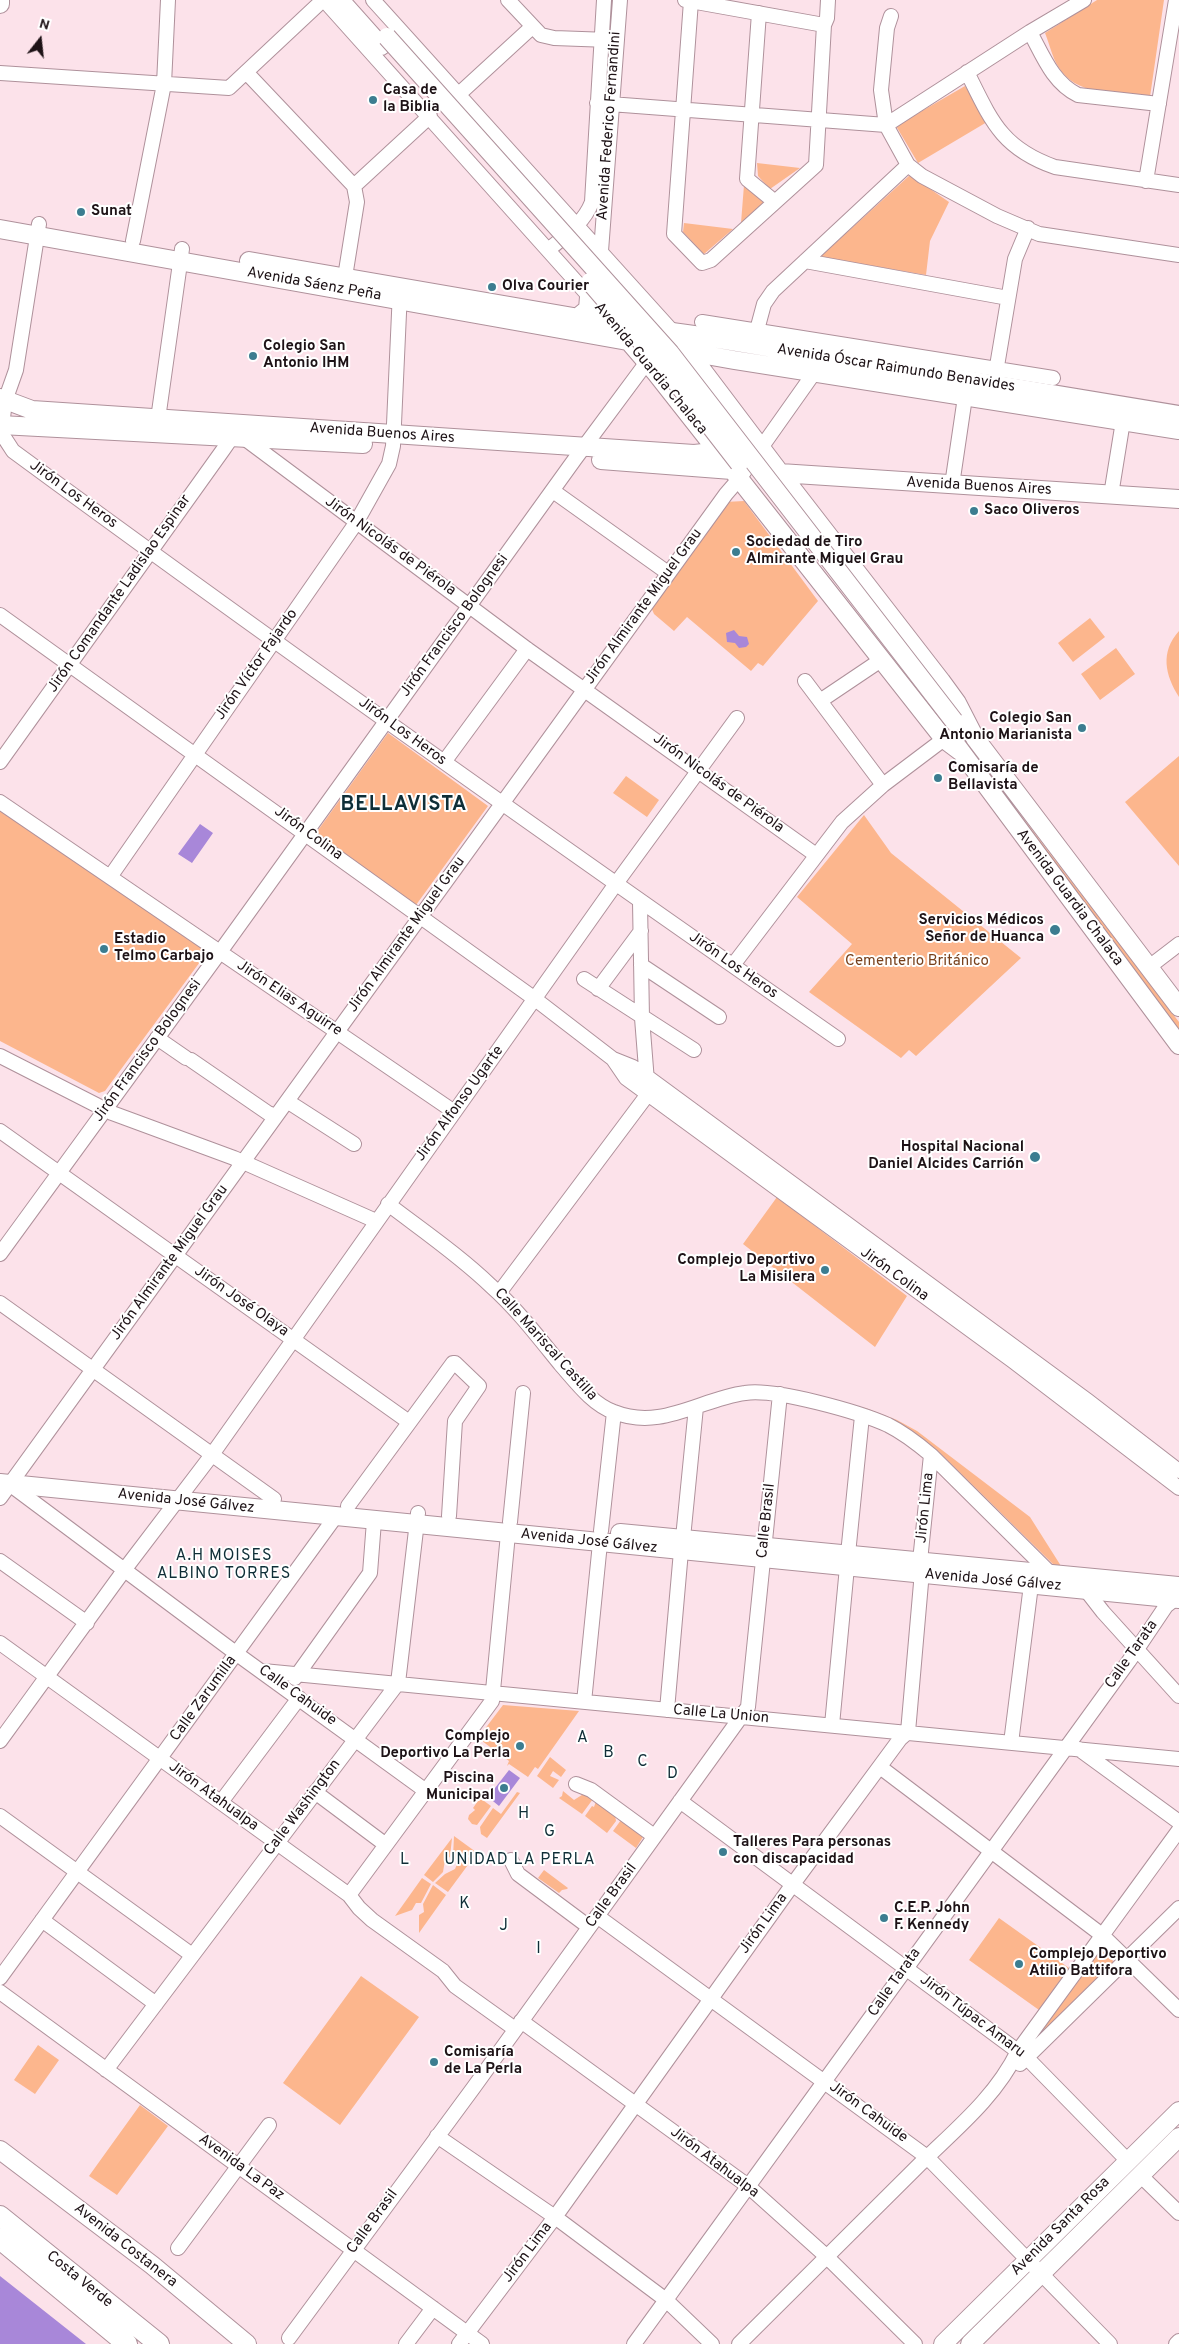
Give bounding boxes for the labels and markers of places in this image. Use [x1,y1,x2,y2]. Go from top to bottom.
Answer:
place label: Casa de la Biblia [383,82,440,117]
marker: Casa de la Biblia [367,94,379,106]
place label: Sunat [91,203,132,221]
marker: Sunat [75,206,87,218]
place label: Olva Courier [502,278,589,296]
marker: Olva Courier [486,281,498,293]
place label: Colegio San Antonio IHM [263,338,349,373]
marker: Colegio San Antonio IHM [247,350,259,362]
place label: Saco Oliveros [984,502,1080,520]
marker: Saco Oliveros [968,505,980,517]
place label: Sociedad de Tiro Almirante Miguel Grau [746,534,903,569]
marker: Sociedad de Tiro Almirante Miguel Grau [730,546,742,558]
place label: Colegio San Antonio Marianista [939,710,1072,745]
marker: Colegio San Antonio Marianista [1076,722,1088,734]
place label: Comisaría de Bellavista [948,760,1039,795]
marker: Comisaría de Bellavista [932,772,944,784]
place label: Servicios Médicos Señor de Huanca [919,912,1044,947]
marker: Servicios Médicos Señor de Huanca [1048,923,1062,937]
place label: Estadio Telmo Carbajo [114,931,214,966]
marker: Estadio Telmo Carbajo [98,943,110,955]
place label: Hospital Nacional Daniel Alcides Carrión [868,1139,1024,1174]
marker: Hospital Nacional Daniel Alcides Carrión [1028,1150,1042,1164]
place label: Complejo Deportivo La Misilera [677,1252,815,1287]
marker: Complejo Deportivo La Misilera [819,1264,831,1276]
place label: Complejo Deportivo La Perla [380,1728,510,1763]
marker: Complejo Deportivo La Perla [514,1740,526,1752]
place label: Piscina Municipal [426,1770,494,1805]
marker: Piscina Municipal [498,1782,510,1794]
place label: Talleres Para personas con discapacidad [733,1834,891,1869]
marker: Talleres Para personas con discapacidad [717,1846,729,1858]
place label: C.E.P. John F. Kennedy [894,1900,970,1935]
marker: C.E.P. John F. Kennedy [878,1912,890,1924]
place label: Complejo Deportivo Atilio Battifora [1029,1946,1167,1981]
marker: Complejo Deportivo Atilio Battifora [1013,1958,1025,1970]
place label: Comisaría de La Perla [444,2044,522,2079]
marker: Comisaría de La Perla [428,2056,440,2068]

